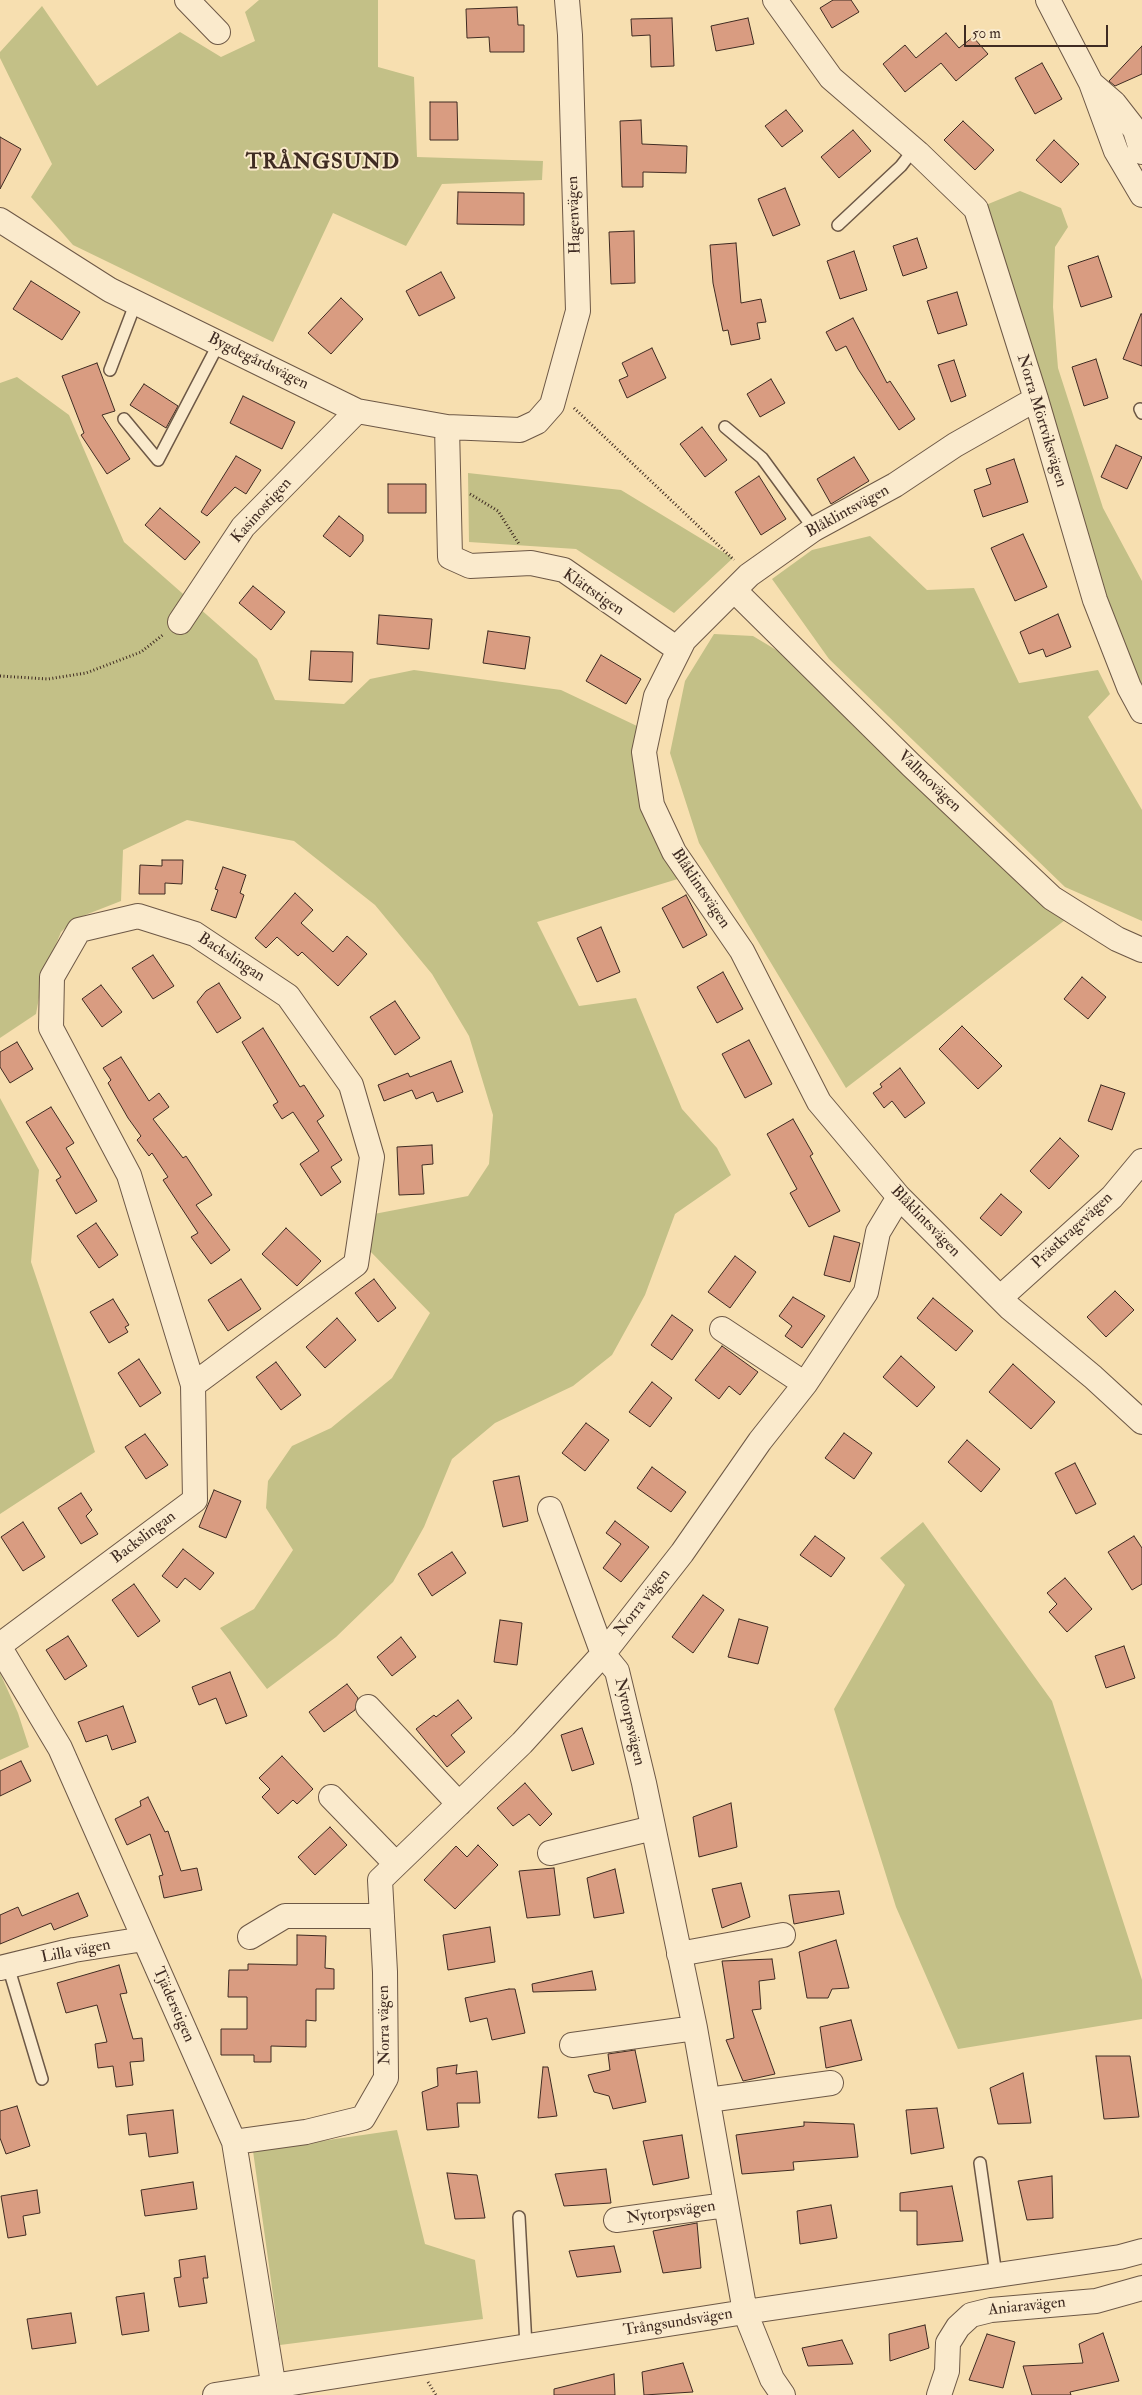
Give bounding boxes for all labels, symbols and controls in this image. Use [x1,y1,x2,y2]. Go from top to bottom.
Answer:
scale bar [967,15,1111,47]
text: 50 m [972,24,1001,43]
district label: TRÅNGSUND [245,150,401,176]
street label: Hagenvägen [564,175,586,255]
street label: Bygdegårdsvägen [205,329,311,395]
street label: Norra Mörtviksvägen [1012,352,1070,490]
street label: Kasinostigen [228,474,296,548]
street label: Blåklintsvägen [803,481,893,543]
street label: Klättstigen [559,565,627,621]
street label: Vallmovägen [893,747,965,817]
street label: Blåklintsvägen [666,845,734,933]
street label: Backslingan [194,929,268,987]
street label: Blåklintsvägen [886,1182,964,1262]
street label: Prästkragevägen [1029,1189,1117,1273]
street label: Backslingan [108,1508,180,1568]
street label: Norra vägen [611,1566,675,1640]
street label: Nytorpsvägen [610,1676,648,1768]
street label: Lilla vägen [40,1936,112,1968]
street label: Tjäderstigen [148,1964,198,2046]
street label: Norra vägen [375,1985,395,2065]
street label: Nytorpsvägen [625,2197,717,2229]
street label: Aniaravägen [987,2293,1067,2321]
street label: Trångsundsvägen [622,2305,734,2341]

